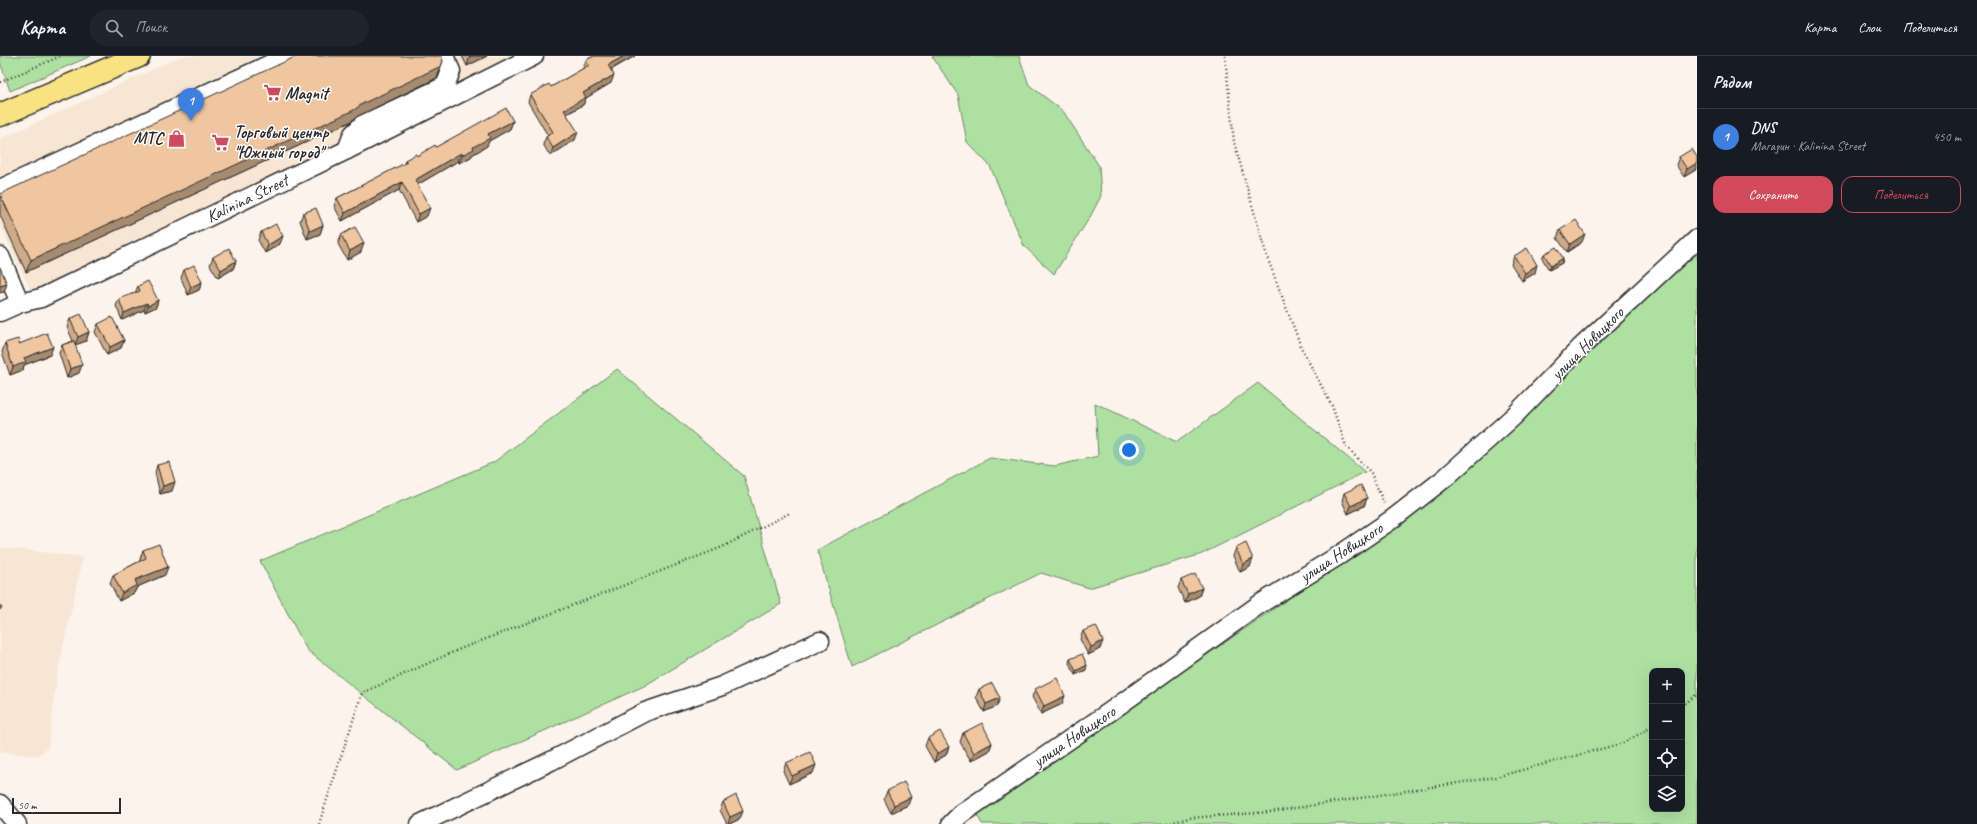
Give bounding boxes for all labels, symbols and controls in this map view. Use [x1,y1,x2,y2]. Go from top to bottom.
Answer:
search box [89,10,369,46]
text: Карта [20,16,65,40]
icon: search [103,17,125,39]
text: Поиск [135,18,167,37]
text: Карта [1804,19,1836,36]
text: Слои [1858,19,1881,36]
text: Поделиться [1903,19,1957,36]
text: Рядом [1713,72,1751,93]
supermarket icon: Magnit [262,83,282,103]
place label: Magnit [285,83,330,104]
pin: 1 [178,88,204,121]
text: DNS [1751,119,1776,138]
place label: Торговый центр "Южный город" [234,122,330,163]
place label: МТС [134,128,165,149]
shop icon: МТС [166,128,186,148]
text: 1 [1723,129,1729,145]
text: 450 m [1933,129,1961,145]
supermarket icon: Торговый центр "Южный город" [211,132,231,152]
text: Магазин · Kalinina Street [1751,138,1865,154]
street label: Kalinina Street [203,169,294,227]
button: Сохранить [1713,176,1833,213]
button: Поделиться [1841,176,1961,213]
street label: улица Новицкого [1546,302,1629,385]
your location [1119,440,1139,460]
street label: улица Новицкого [1295,517,1388,588]
map controls [1649,668,1685,812]
button: + [1649,668,1685,704]
street label: улица Новицкого [1028,701,1120,772]
button: − [1649,704,1685,740]
button: locate [1649,740,1685,776]
button: layers [1649,776,1685,812]
scale bar [12,796,121,815]
text: 50 m [18,798,37,812]

